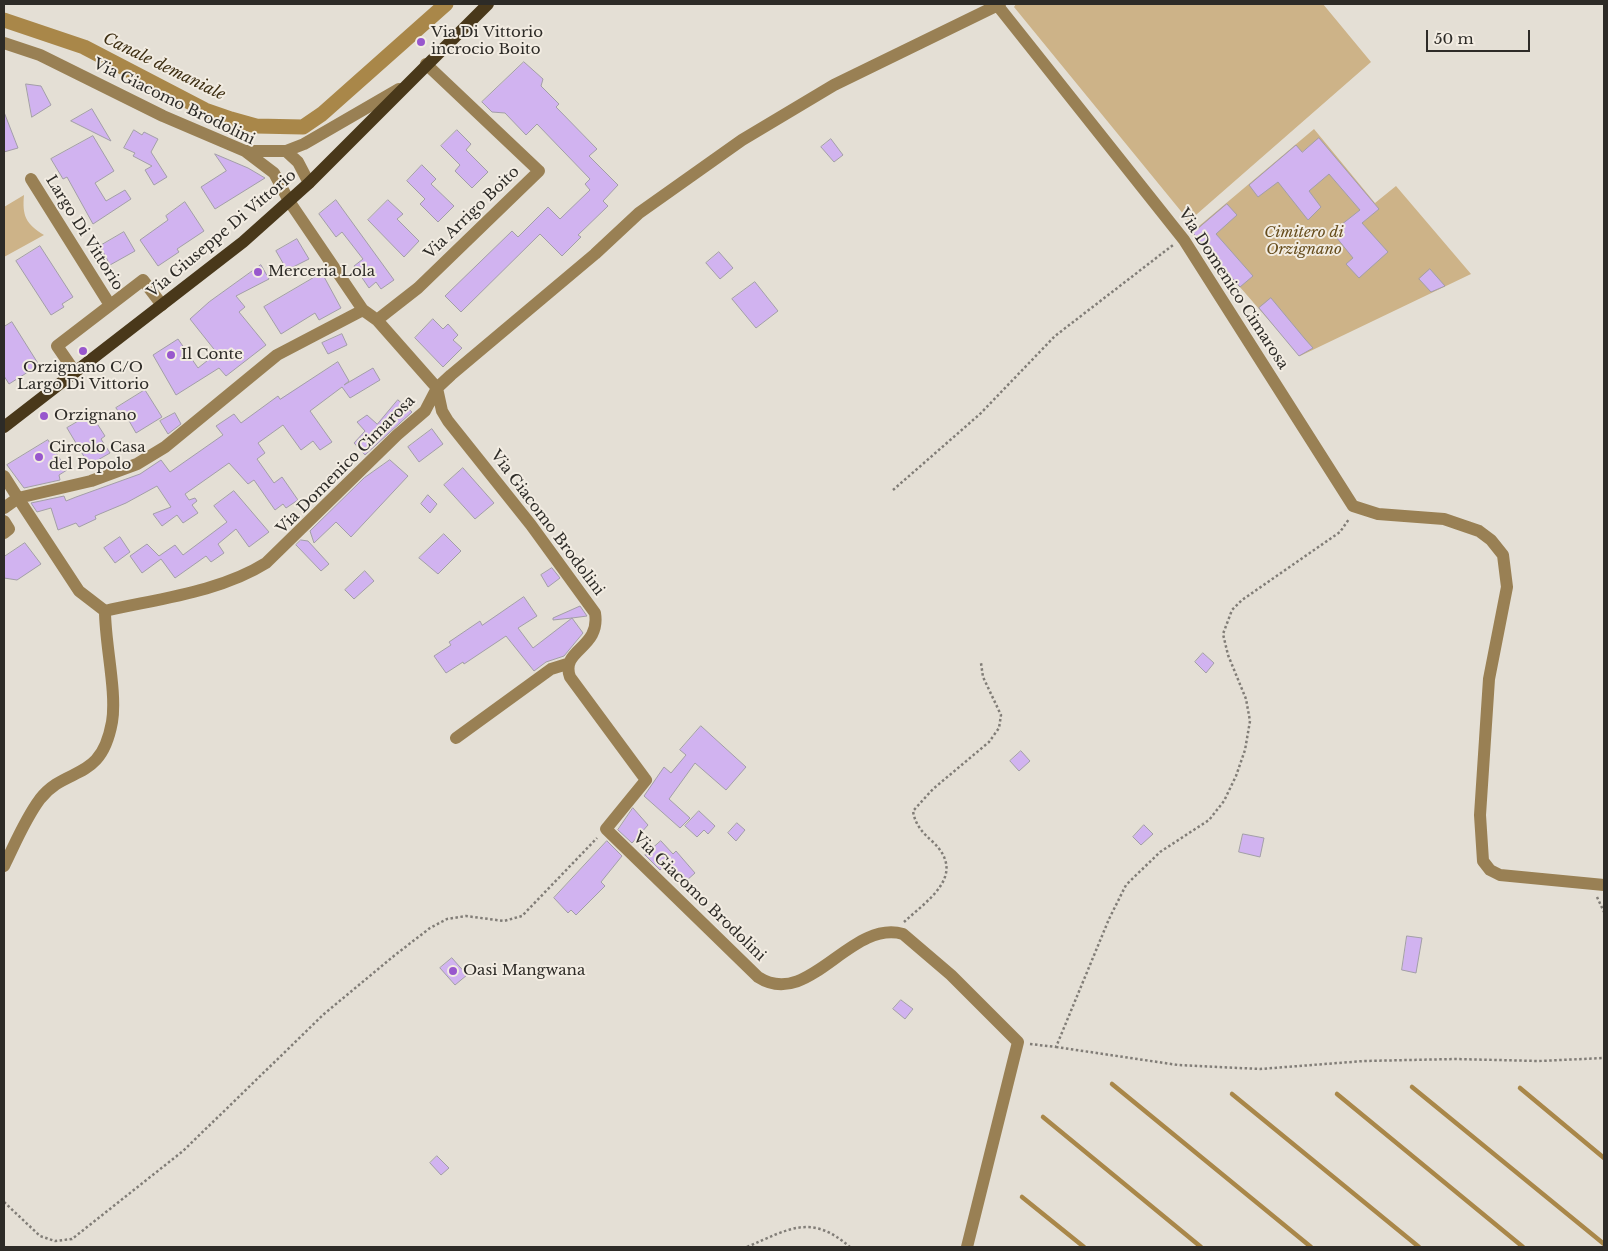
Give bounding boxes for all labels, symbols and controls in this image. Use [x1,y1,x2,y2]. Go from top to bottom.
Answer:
scale bar [1428,20,1532,52]
place label: Via Di Vittorio incrocio Boito [431,24,543,59]
water label: Canale demaniale [100,29,228,105]
text: 50 m [1434,29,1474,48]
marker: Via Di Vittorio incrocio Boito [415,36,427,48]
street label: Via Giacomo Brodolini [90,55,258,149]
street label: Via Arrigo Boito [421,163,523,263]
street label: Via Giuseppe Di Vittorio [144,166,300,302]
street label: Largo Di Vittorio [41,172,127,294]
street label: Via Domenico Cimarosa [1174,205,1292,373]
park label: Cimitero di Orzignano [1264,224,1344,259]
place label: Merceria Lola [268,263,375,281]
marker: Merceria Lola [252,266,264,278]
marker: Orzignano C/O Largo Di Vittorio [77,345,89,357]
place label: Il Conte [181,346,243,364]
marker: Il Conte [165,349,177,361]
place label: Orzignano C/O Largo Di Vittorio [17,359,149,394]
street label: Via Domenico Cimarosa [273,392,419,538]
place label: Orzignano [54,407,137,425]
marker: Orzignano [38,410,50,422]
place label: Circolo Casa del Popolo [49,439,145,474]
street label: Via Giacomo Brodolini [486,447,608,599]
marker: Circolo Casa del Popolo [33,451,45,463]
street label: Via Giacomo Brodolini [629,829,769,965]
place label: Oasi Mangwana [463,962,585,980]
marker: Oasi Mangwana [447,965,459,977]

